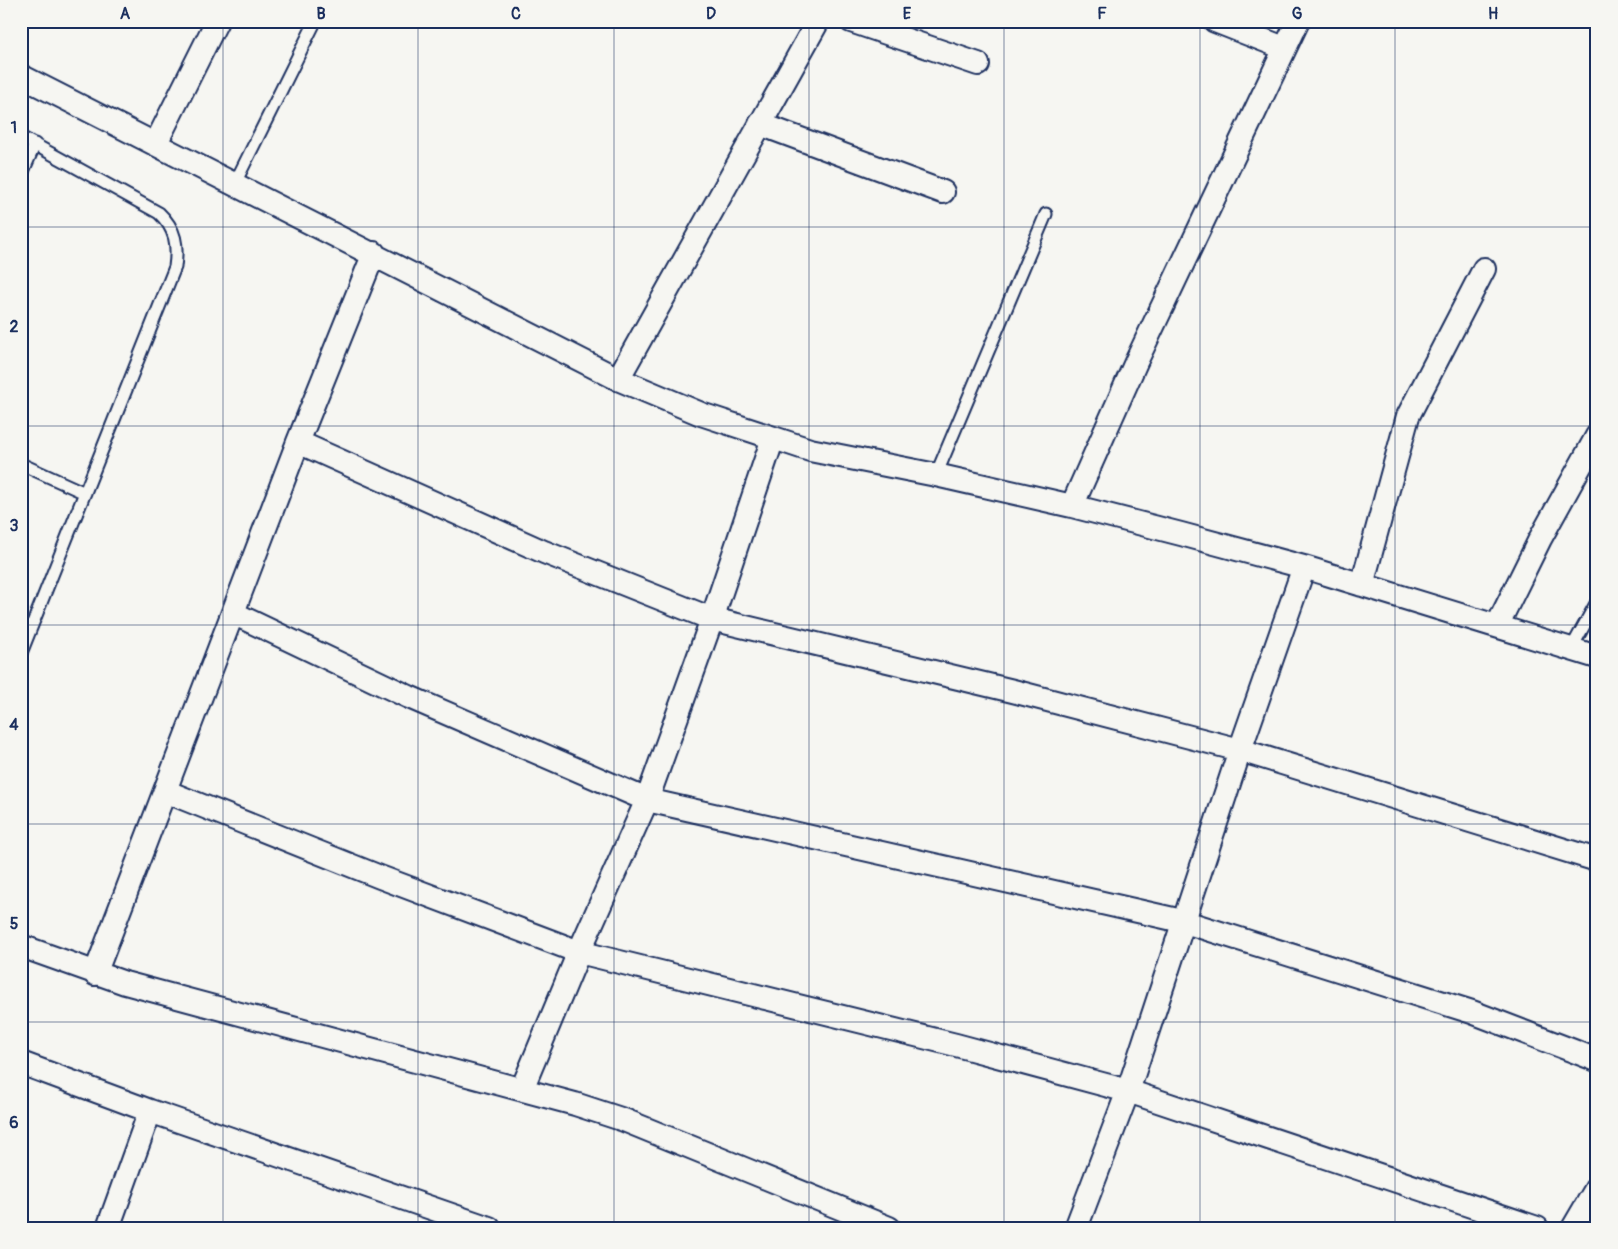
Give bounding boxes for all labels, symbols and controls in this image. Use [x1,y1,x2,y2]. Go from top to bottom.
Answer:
text: A [120,4,131,24]
text: B [316,4,326,24]
text: C [511,4,521,24]
text: D [706,4,716,24]
text: E [903,4,912,24]
text: F [1097,4,1107,24]
text: G [1292,4,1303,24]
text: H [1488,4,1498,24]
text: 1 [11,118,17,138]
text: 2 [10,317,19,337]
text: 3 [10,516,19,536]
text: 4 [9,715,19,735]
text: 5 [10,914,19,934]
text: 6 [9,1113,19,1133]

